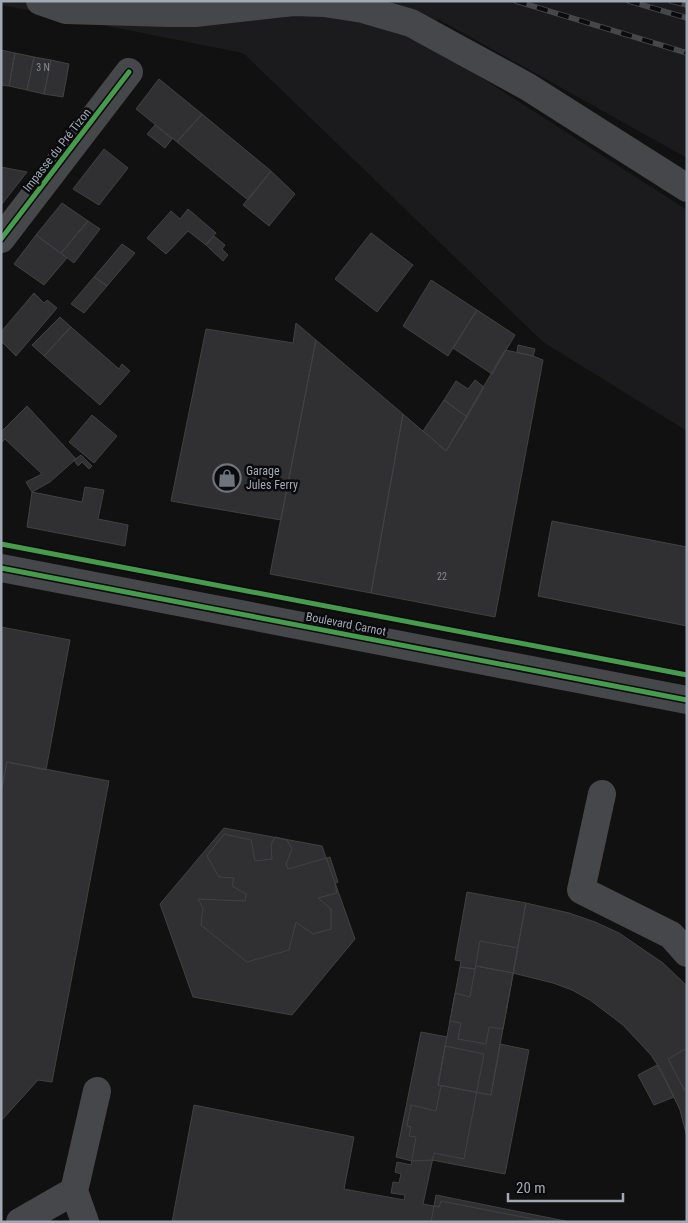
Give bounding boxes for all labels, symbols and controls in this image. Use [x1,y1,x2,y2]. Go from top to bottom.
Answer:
house number: 3 N [36,62,50,73]
street label: Impasse du Pré Tizon [20,105,94,194]
shop icon: Garage Jules Ferry [212,463,242,493]
place label: Garage Jules Ferry [246,464,298,492]
house number: 22 [437,571,447,582]
street label: Boulevard Carnot [305,609,388,639]
scale bar [508,1170,623,1202]
text: 20 m [516,1179,546,1197]

